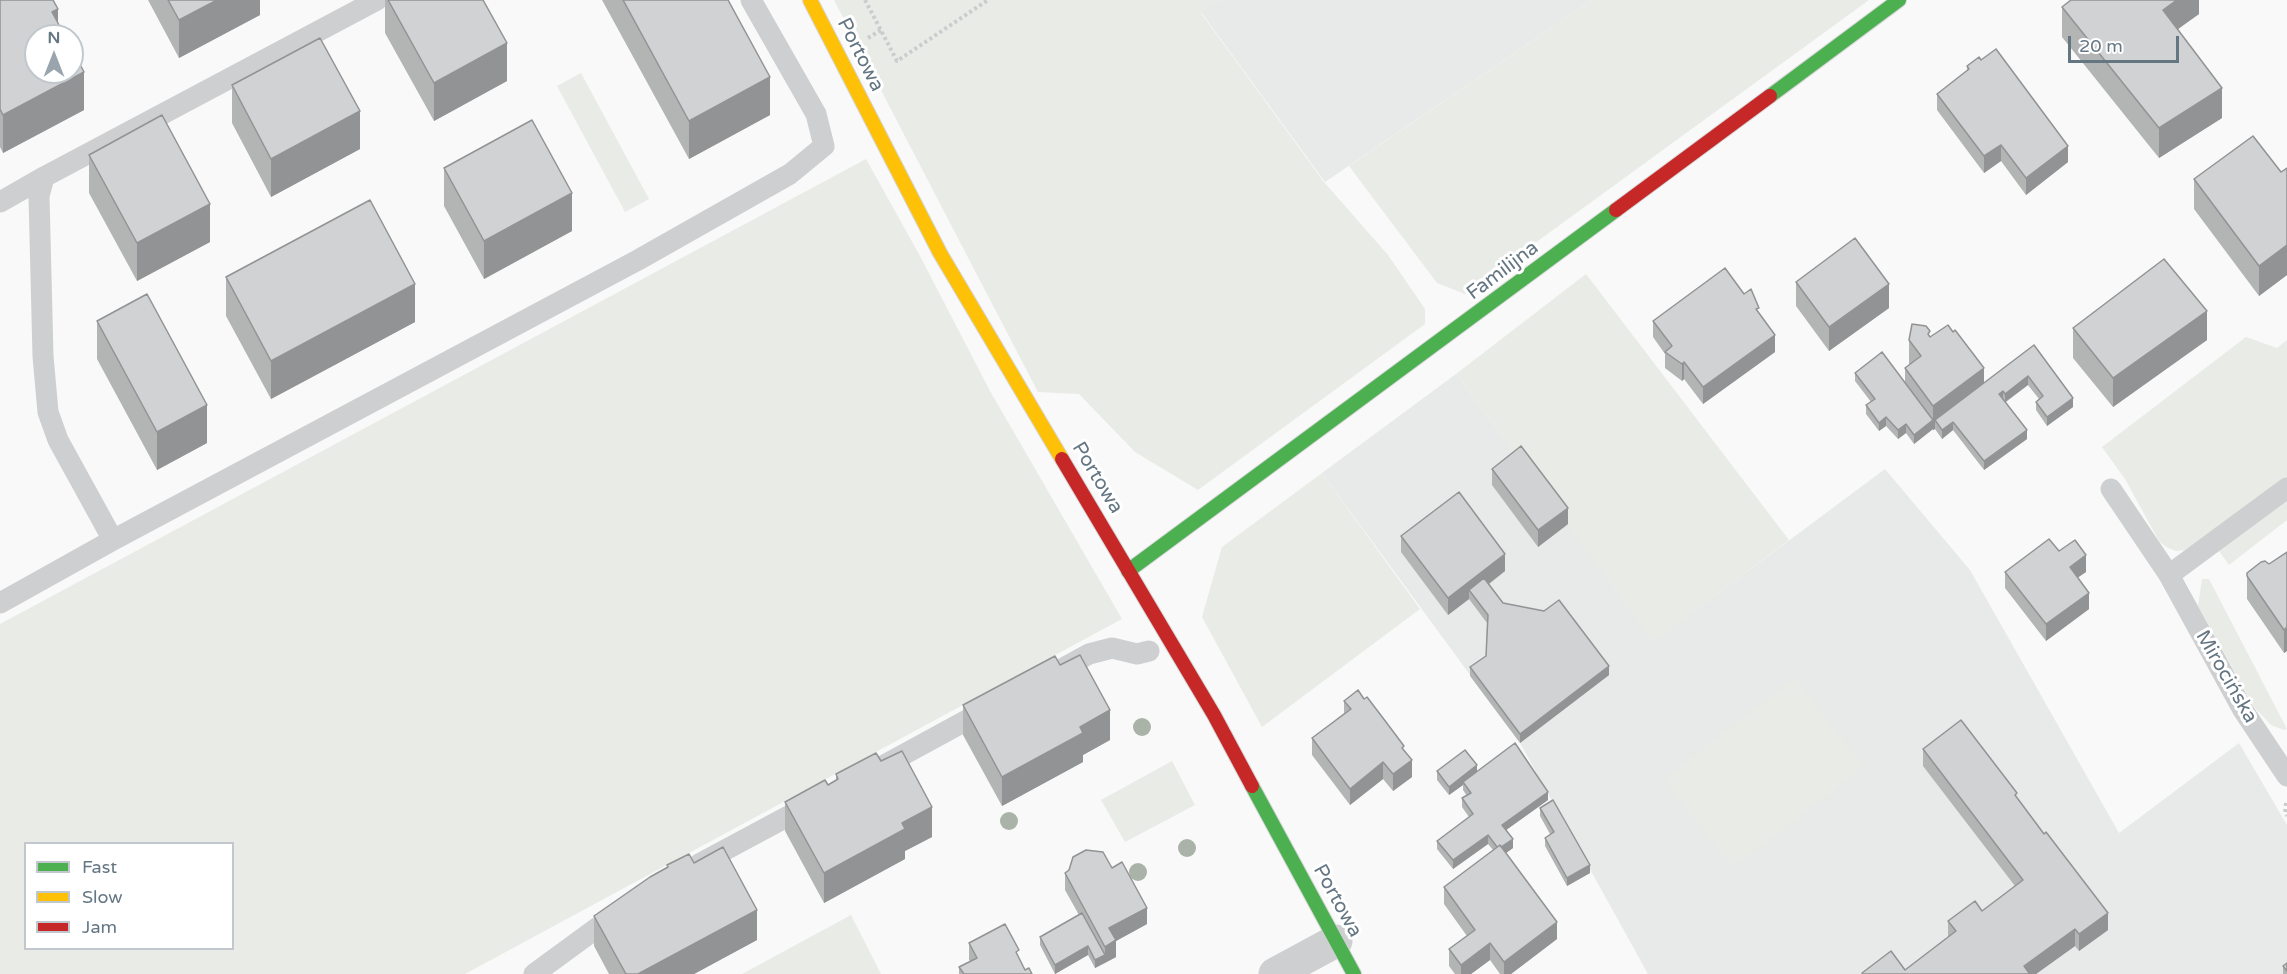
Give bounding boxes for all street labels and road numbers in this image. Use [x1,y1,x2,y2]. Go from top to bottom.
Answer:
street label: Portowa [831,14,889,96]
street label: Familijna [1462,236,1544,306]
street label: Portowa [1066,438,1128,518]
street label: Mirocińska [2190,626,2262,728]
street label: Portowa [1307,860,1367,942]

